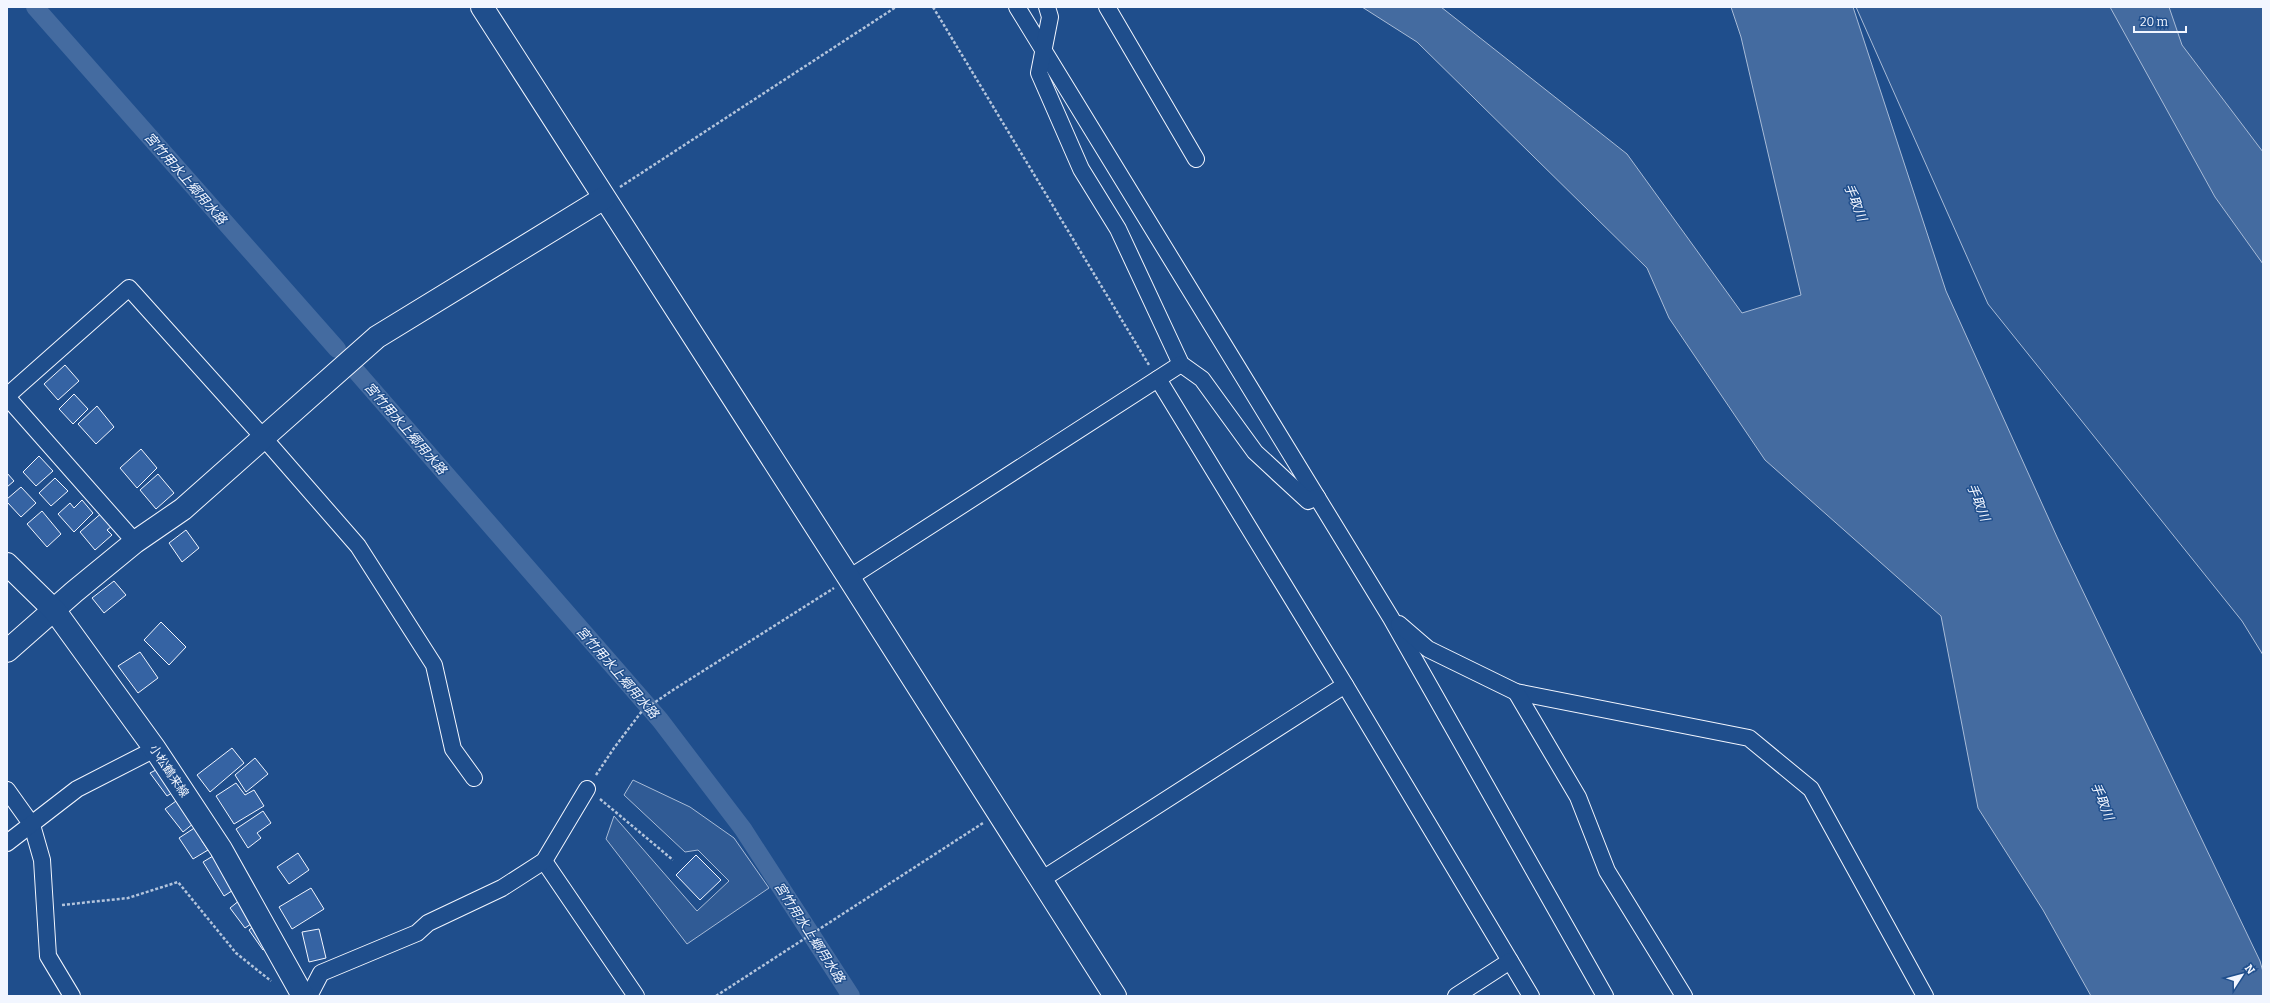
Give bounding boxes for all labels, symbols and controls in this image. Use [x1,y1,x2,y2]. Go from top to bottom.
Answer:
scale bar [2134,8,2186,34]
text: 20 m [2140,15,2169,29]
water label: 宮竹用水上郷用水路 [142,129,230,228]
water label: 手取川 [1841,181,1871,225]
water label: 宮竹用水上郷用水路 [362,379,450,478]
water label: 手取川 [1964,481,1994,525]
water label: 宮竹用水上郷用水路 [574,623,662,722]
street label: 小松鶴来線 [146,742,192,800]
water label: 手取川 [2088,780,2118,824]
water label: 宮竹用水上郷用水路 [771,879,848,986]
north arrow [2222,955,2262,995]
text: N [2242,962,2258,977]

